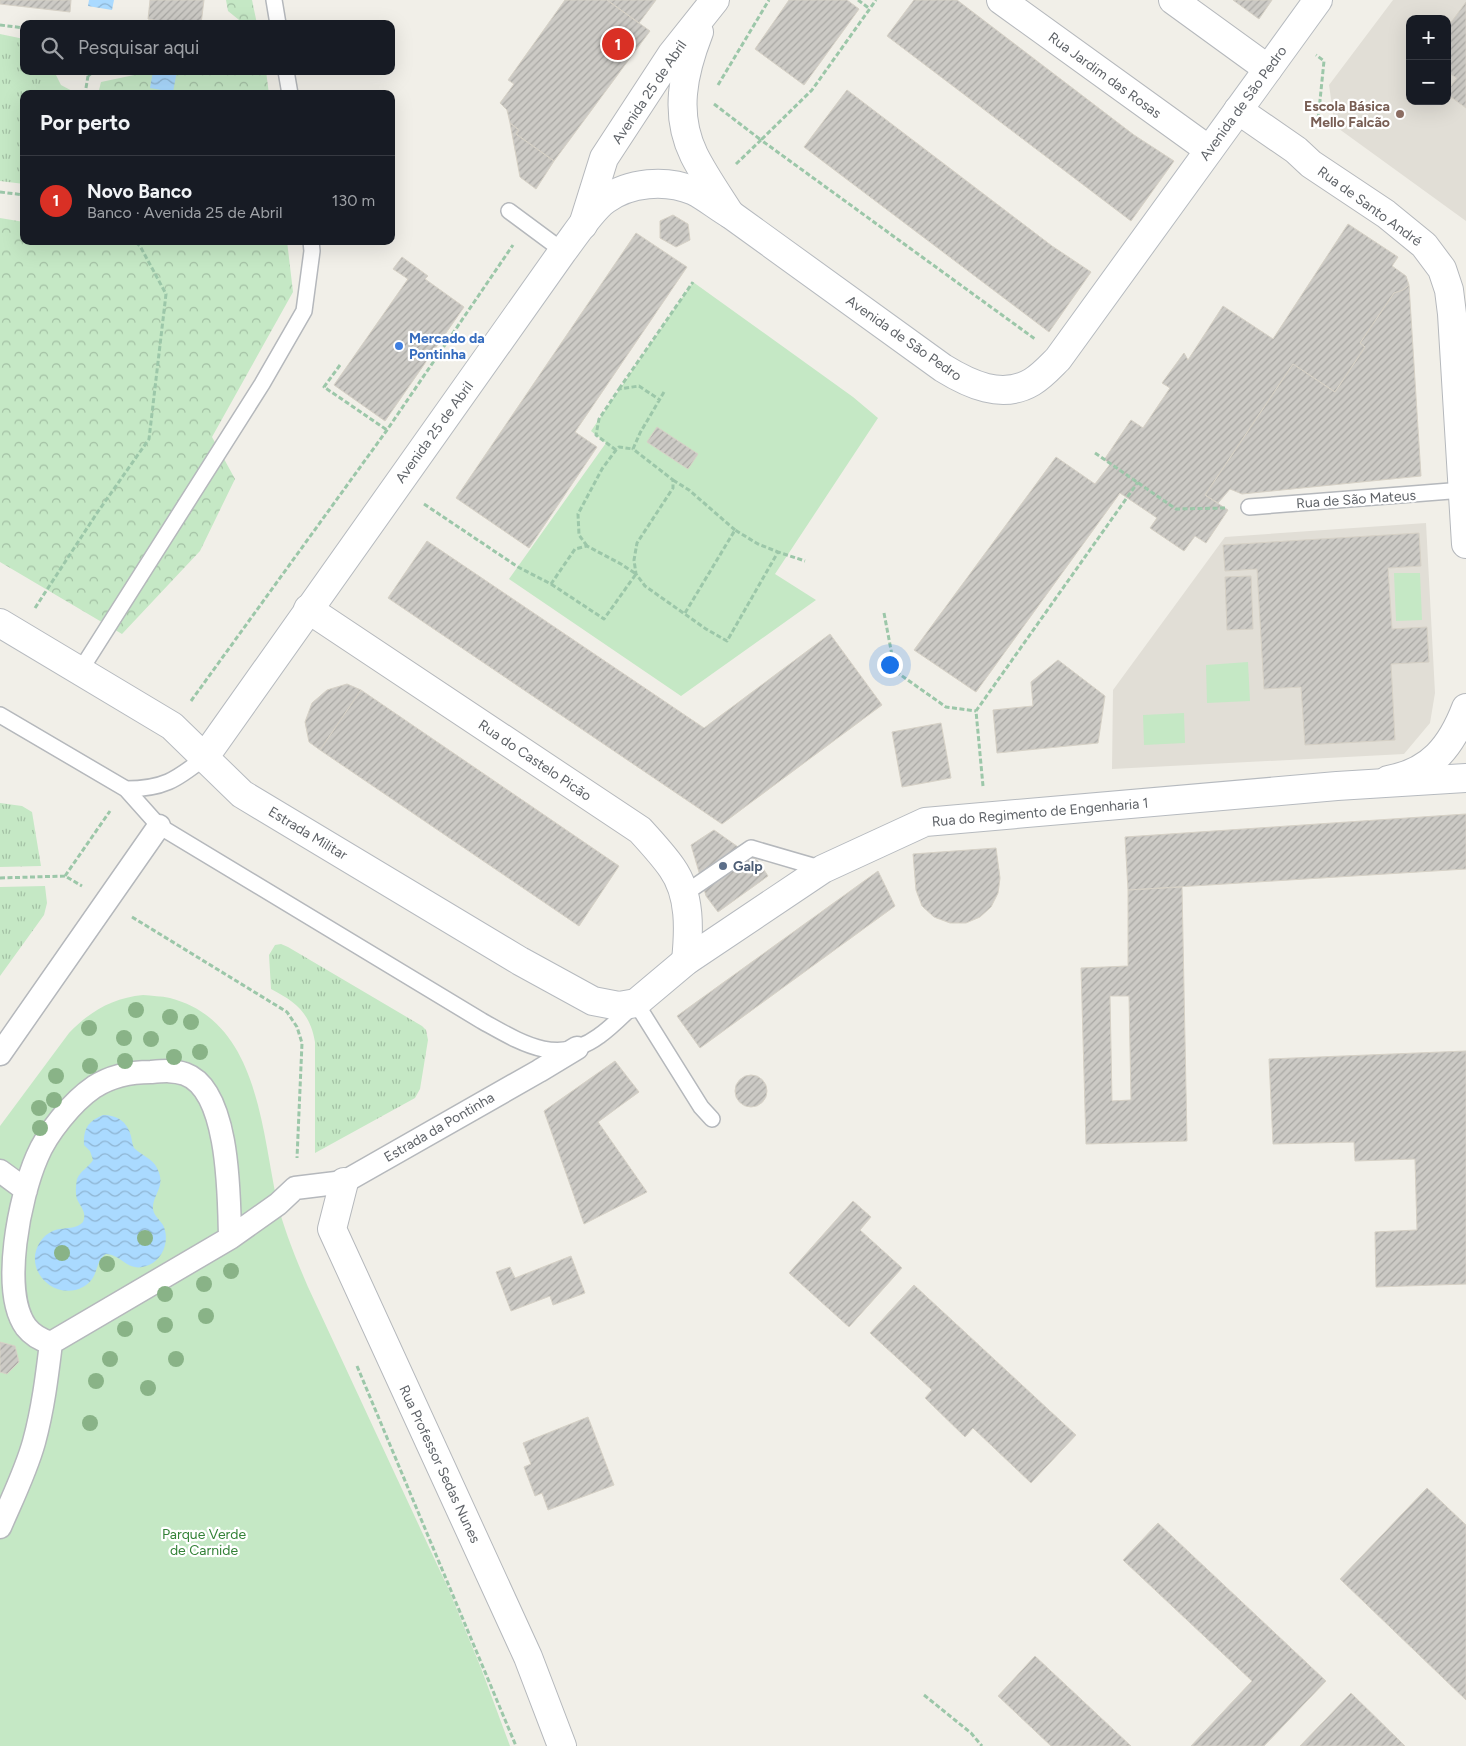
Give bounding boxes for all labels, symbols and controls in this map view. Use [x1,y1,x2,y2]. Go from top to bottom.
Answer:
map controls [1406,15,1451,105]
button: + [1406,15,1451,60]
search box [20,20,395,75]
pin: 1 [602,25,634,63]
street label: Rua Jardim das Rosas [1045,29,1165,122]
icon: search [38,34,66,62]
text: Pesquisar aqui [78,36,199,59]
street label: Avenida 25 de Abril [608,37,690,147]
street label: Avenida de São Pedro [1196,43,1291,164]
button: − [1406,60,1451,105]
place label: Escola Básica Mello Falcão [1304,98,1390,131]
marker: Escola Básica Mello Falcão [1394,108,1406,120]
text: Por perto [40,110,130,135]
street label: Rua de Santo André [1314,163,1425,250]
text: Novo Banco [87,180,192,203]
text: 1 [53,191,59,210]
text: 130 m [332,191,375,210]
text: Banco · Avenida 25 de Abril [87,203,282,222]
street label: Avenida de São Pedro [843,292,965,385]
place label: Mercado da Pontinha [409,330,485,363]
marker: Mercado da Pontinha [393,340,405,352]
street label: Avenida 25 de Abril [392,378,477,486]
street label: Rua de São Mateus [1296,487,1416,512]
your location [877,652,903,678]
street label: Rua do Castelo Picão [475,716,594,804]
street label: Rua do Regimento de Engenharia 1 [931,795,1149,830]
street label: Estrada Militar [265,803,351,864]
place label: Galp [733,858,763,875]
marker: Galp [717,860,729,872]
street label: Estrada da Pontinha [381,1089,498,1166]
street label: Rua Professor Sedas Nunes [395,1382,484,1546]
park label: Parque Verde de Carnide [162,1526,246,1559]

